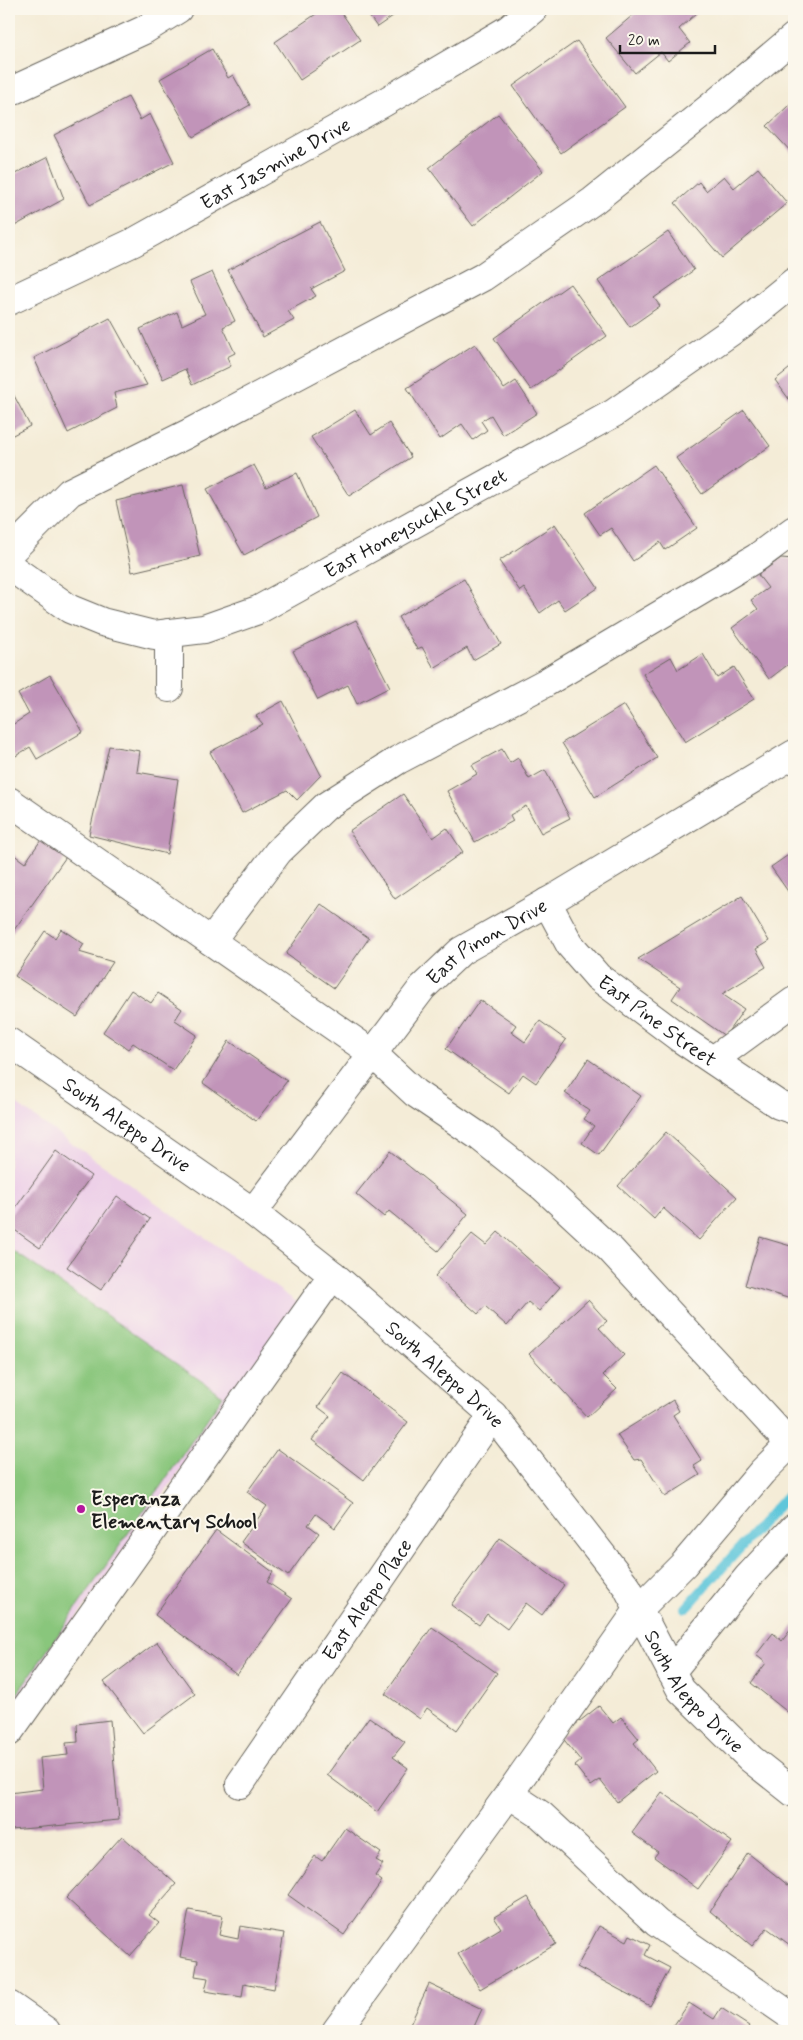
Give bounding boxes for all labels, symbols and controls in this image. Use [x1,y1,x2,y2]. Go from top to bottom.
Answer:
scale bar [620,22,716,54]
text: 20 m [628,31,660,51]
street label: East Jasmine Drive [196,112,356,217]
street label: East Honeysuckle Street [320,463,512,586]
street label: East Pinon Drive [421,893,553,992]
street label: East Pine Street [592,969,721,1074]
street label: South Aleppo Drive [57,1071,196,1180]
street label: South Aleppo Drive [379,1315,510,1434]
place label: Esperanza Elementary School [91,1486,257,1536]
marker: Esperanza Elementary School [75,1503,87,1515]
street label: East Aleppo Place [317,1534,419,1666]
street label: South Aleppo Drive [637,1626,749,1760]

